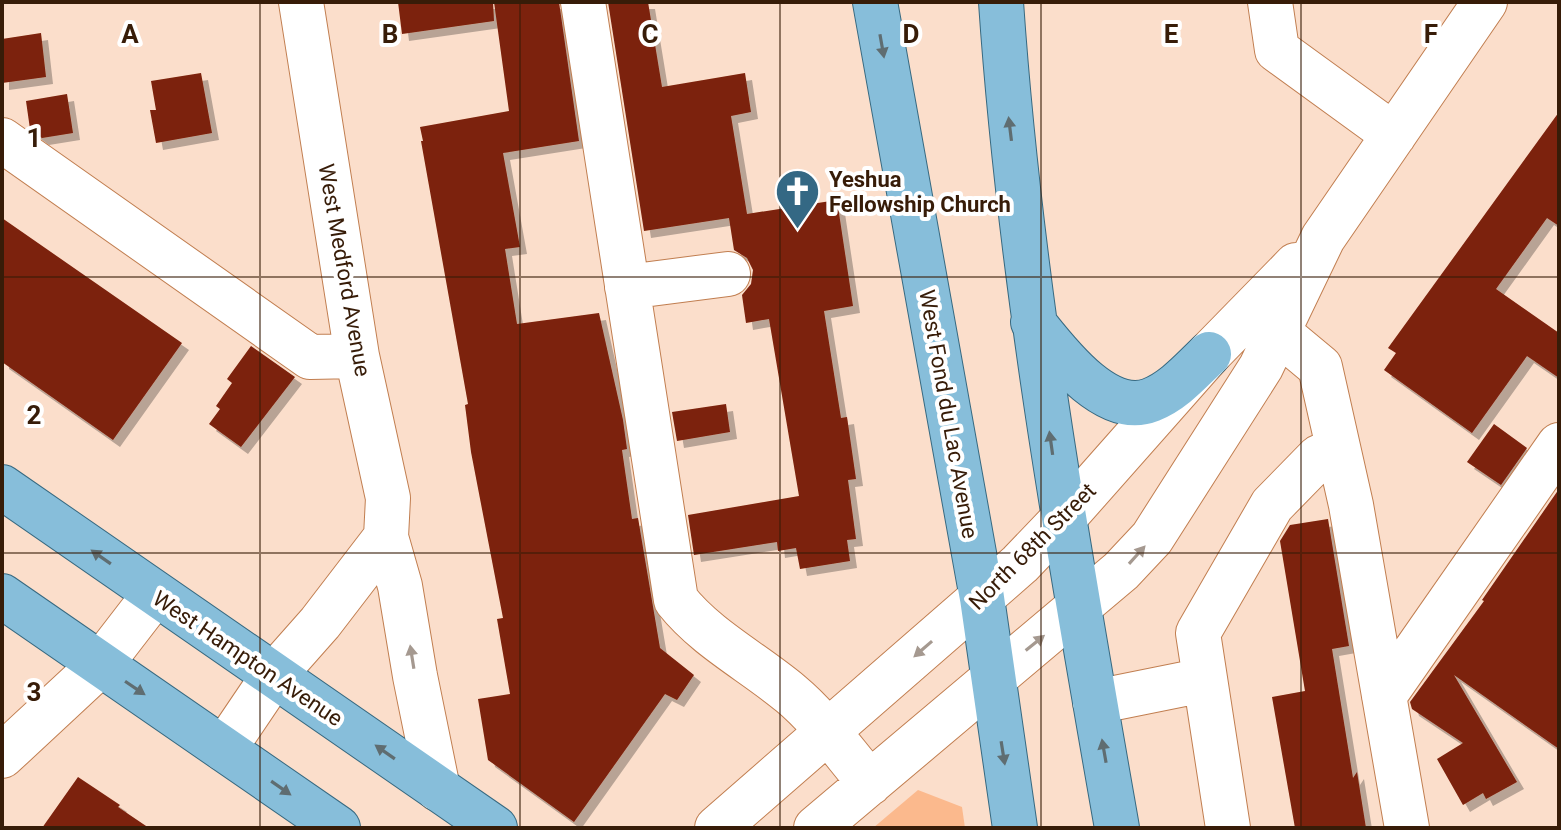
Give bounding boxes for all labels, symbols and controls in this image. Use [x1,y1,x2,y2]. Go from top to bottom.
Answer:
text: A [121,19,139,49]
text: B [382,19,398,49]
text: C [641,19,659,49]
text: D [903,19,919,49]
text: E [1164,19,1179,49]
text: F [1424,19,1438,49]
one-way arrow [877,34,889,59]
one-way arrow [1003,116,1016,141]
text: 1 [27,123,41,153]
street label: West Medford Avenue [313,162,376,378]
place label: Yeshua Fellowship Church [829,167,1011,217]
church icon: Yeshua Fellowship Church [774,168,822,231]
street label: West Fond du Lac Avenue [914,288,983,540]
text: 2 [27,400,41,430]
one-way arrow [1044,430,1057,455]
street label: North 68th Street [964,478,1101,615]
one-way arrow [1128,546,1145,566]
one-way arrow [91,550,112,565]
street label: West Hampton Avenue [148,586,347,731]
one-way arrow [1025,635,1045,652]
one-way arrow [913,640,933,657]
one-way arrow [405,645,418,670]
text: 3 [27,677,41,707]
one-way arrow [125,680,146,695]
one-way arrow [1097,738,1109,763]
one-way arrow [998,741,1010,766]
one-way arrow [374,745,395,760]
one-way arrow [271,780,292,795]

